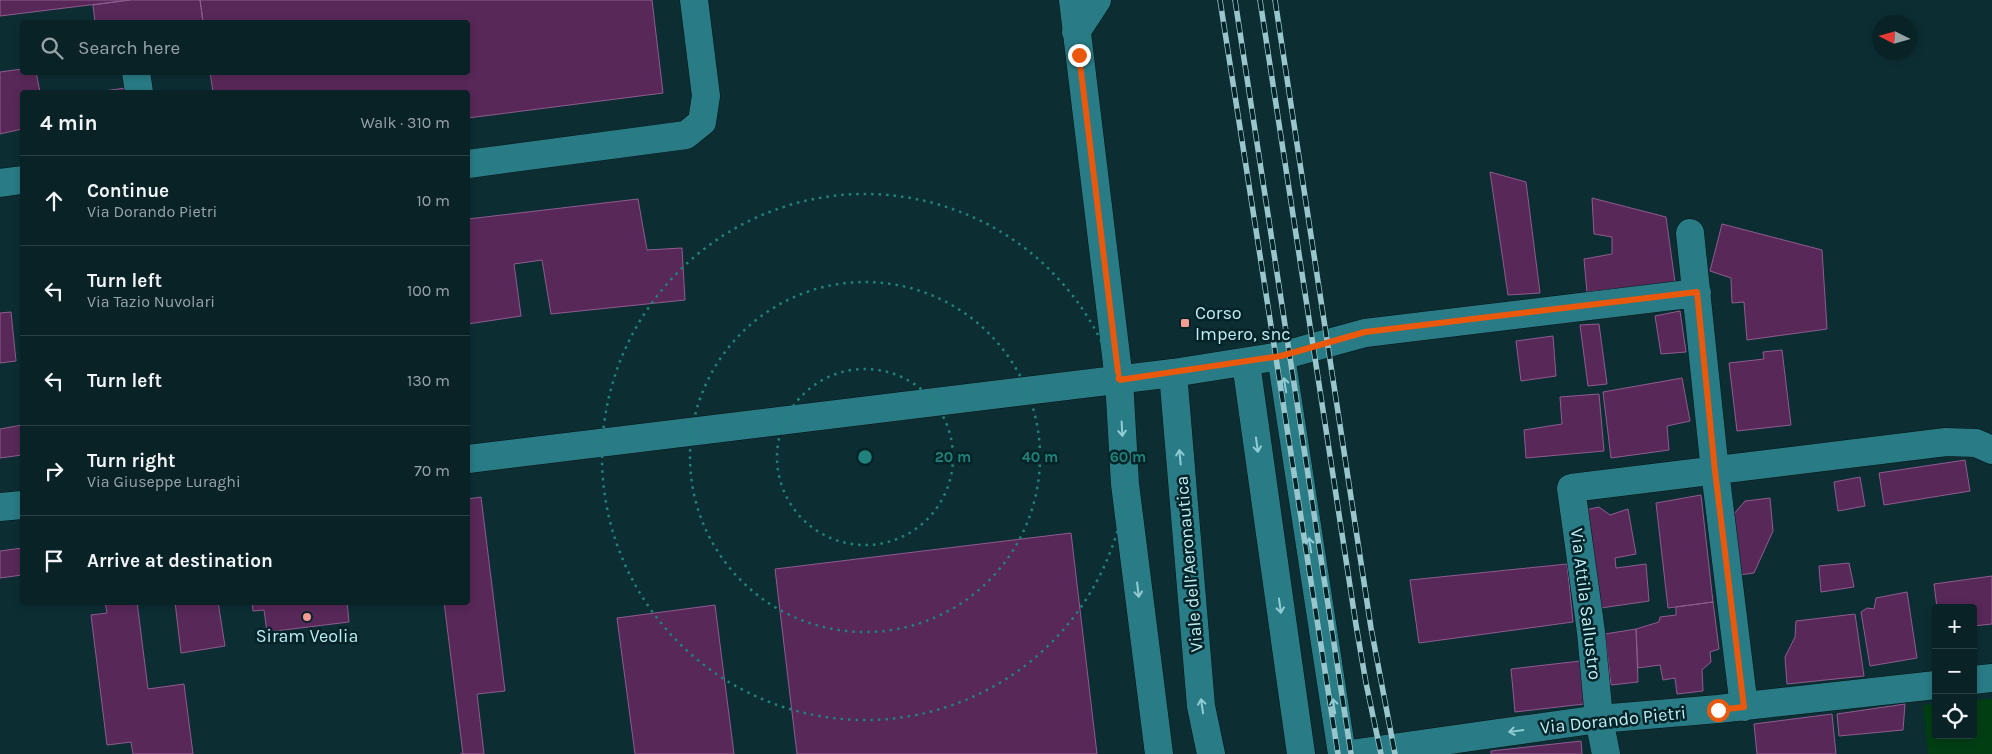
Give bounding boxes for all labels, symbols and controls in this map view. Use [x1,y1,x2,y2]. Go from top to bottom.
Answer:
north arrow [1872,15,1917,60]
search box [20,20,470,75]
icon: search [38,34,66,62]
text: Search here [78,37,180,59]
route end [1068,44,1091,67]
text: 4 min [40,111,98,135]
text: Walk · 310 m [360,113,450,132]
text: Continue [87,180,169,202]
icon: ahead [40,187,68,215]
text: 10 m [416,191,450,210]
text: Via Dorando Pietri [87,202,217,221]
text: Turn left [87,270,162,292]
icon: left [40,277,68,305]
text: 100 m [407,281,450,300]
text: Via Tazio Nuvolari [87,292,215,311]
place label: Corso Impero, snc [1195,302,1291,345]
marker: Corso Impero, snc [1179,317,1191,329]
icon: left [40,367,68,395]
text: Turn left [87,370,162,392]
text: 130 m [407,371,450,390]
one-way arrow [1280,377,1290,393]
one-way arrow [1117,420,1126,436]
one-way arrow [1253,437,1263,453]
centre of rings [856,448,874,466]
text: 20 m [935,448,971,466]
text: 40 m [1022,448,1058,466]
text: 60 m [1110,448,1146,466]
text: Turn right [87,450,176,472]
one-way arrow [1175,450,1185,466]
icon: right [40,457,68,485]
text: 70 m [414,461,450,480]
text: Via Giuseppe Luraghi [87,472,241,491]
street label: Viale dell’Aeronautica [1170,475,1208,653]
street label: Via Attila Sallustro [1566,527,1606,681]
one-way arrow [1304,538,1314,554]
icon: arrive [40,547,68,575]
text: Arrive at destination [87,550,273,572]
one-way arrow [1133,582,1143,598]
one-way arrow [1275,598,1285,614]
map controls [1932,604,1977,739]
button: + [1932,604,1977,649]
marker: Siram Veolia [301,611,313,623]
place label: Siram Veolia [256,625,358,647]
button: − [1932,649,1977,694]
button: locate [1932,694,1977,739]
one-way arrow [1329,698,1339,714]
one-way arrow [1197,699,1207,715]
route start [1707,699,1730,722]
street label: Via Dorando Pietri [1539,701,1687,739]
one-way arrow [1509,726,1525,736]

